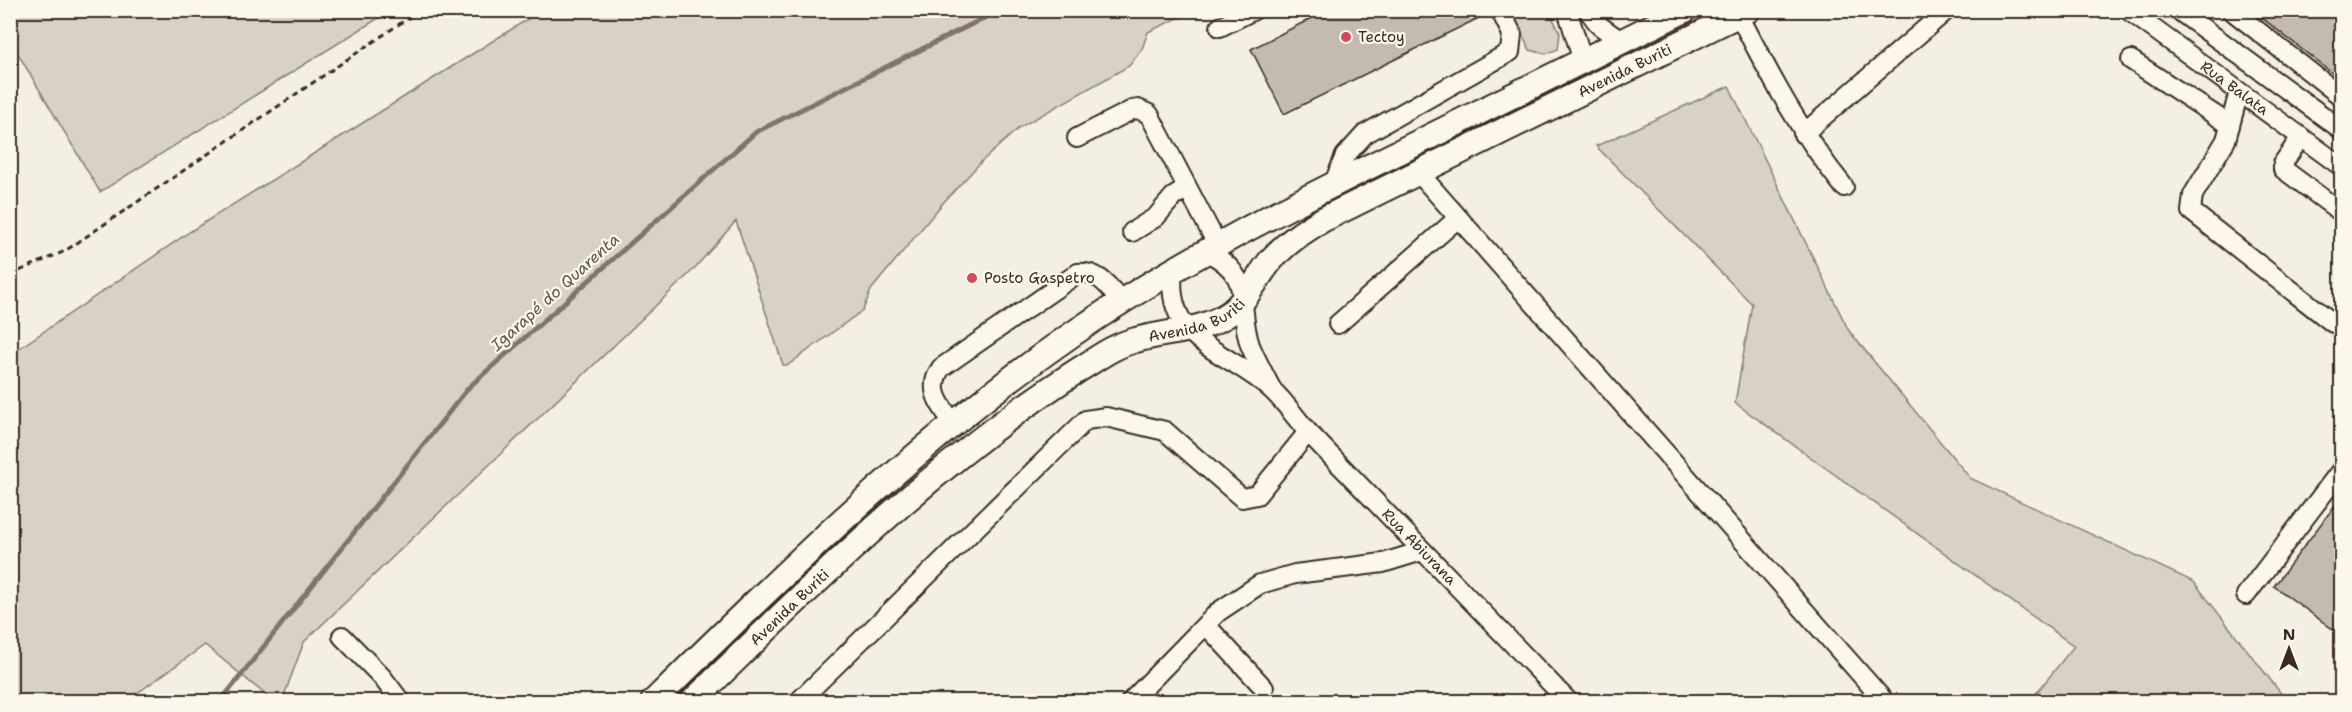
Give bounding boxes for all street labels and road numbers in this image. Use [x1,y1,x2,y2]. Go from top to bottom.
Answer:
street label: Avenida Buriti [1575,39,1675,102]
street label: Rua Balata [2196,56,2273,120]
street label: Avenida Buriti [1147,294,1250,347]
street label: Rua Abiurana [1377,504,1461,590]
street label: Avenida Buriti [746,565,834,650]

